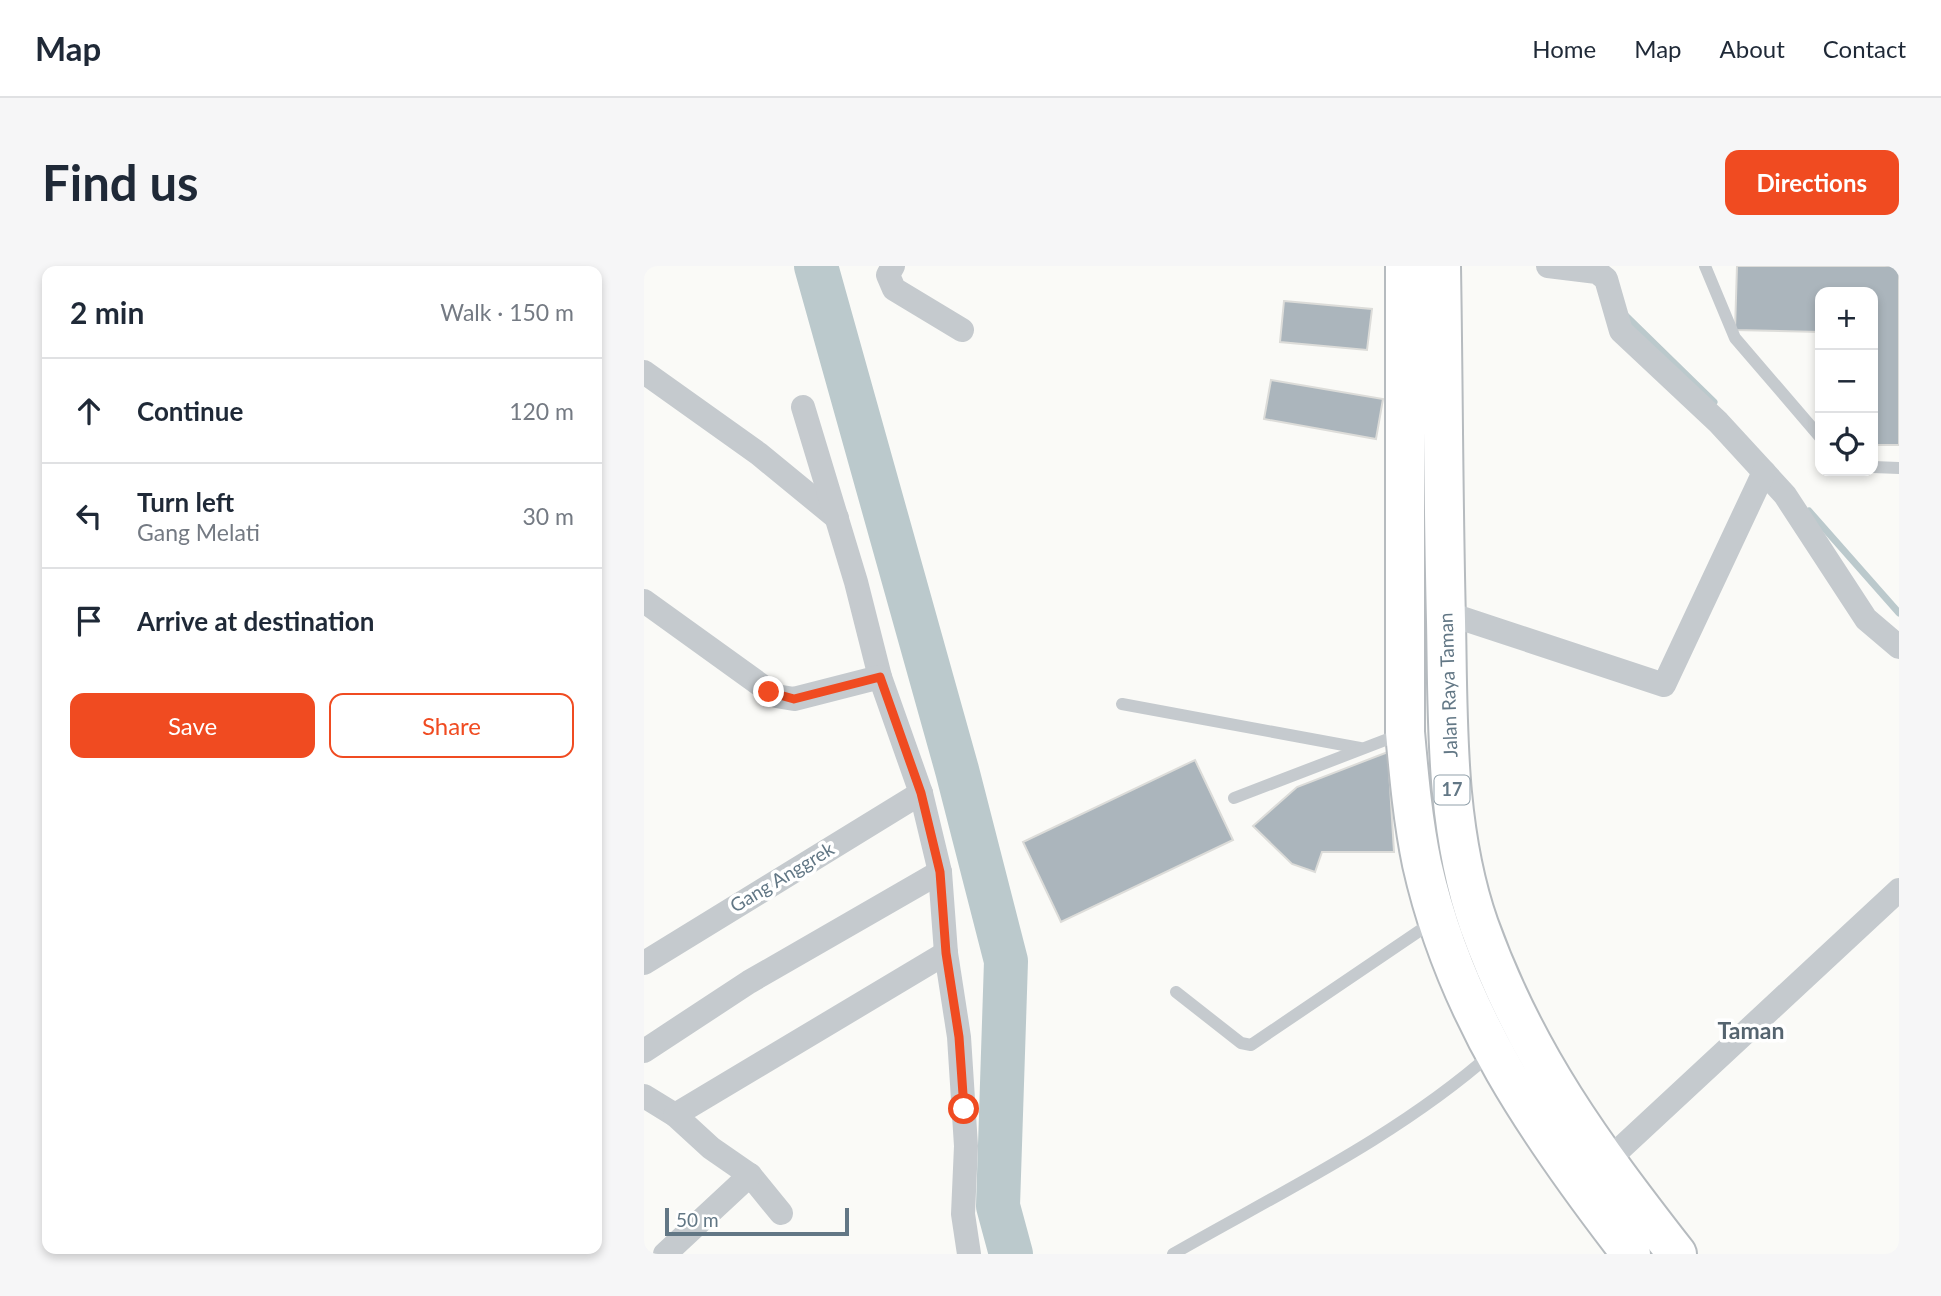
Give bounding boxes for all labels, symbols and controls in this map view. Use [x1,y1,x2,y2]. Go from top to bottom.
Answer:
text: Map [35,28,101,68]
text: Home [1532,34,1596,63]
text: Map [1634,34,1682,63]
text: About [1720,34,1785,63]
text: Contact [1823,34,1906,63]
button: Directions [1725,150,1899,215]
text: Find us [42,153,199,211]
map controls [1815,287,1878,476]
button: + [1815,287,1878,350]
text: 2 min [70,294,144,330]
text: Walk · 150 m [440,298,574,326]
button: − [1815,350,1878,413]
icon: ahead [70,392,108,430]
text: Continue [137,395,243,427]
text: 120 m [509,397,574,425]
button: locate [1815,413,1878,476]
text: Turn left [137,486,234,518]
icon: left [70,497,108,535]
text: 30 m [523,502,574,530]
text: Gang Melati [137,518,260,546]
icon: arrive [70,602,108,640]
text: Arrive at destination [137,605,374,637]
street label: Jalan Raya Taman [1433,612,1462,758]
route end [753,676,784,707]
button: Save [70,693,315,758]
button: Share [329,693,574,758]
road number: 17 [1434,776,1470,804]
street label: Gang Anggrek [726,836,838,917]
district label: Taman [1718,1016,1784,1044]
route start [948,1093,979,1124]
scale bar [665,1205,849,1237]
text: 50 m [676,1208,719,1231]

